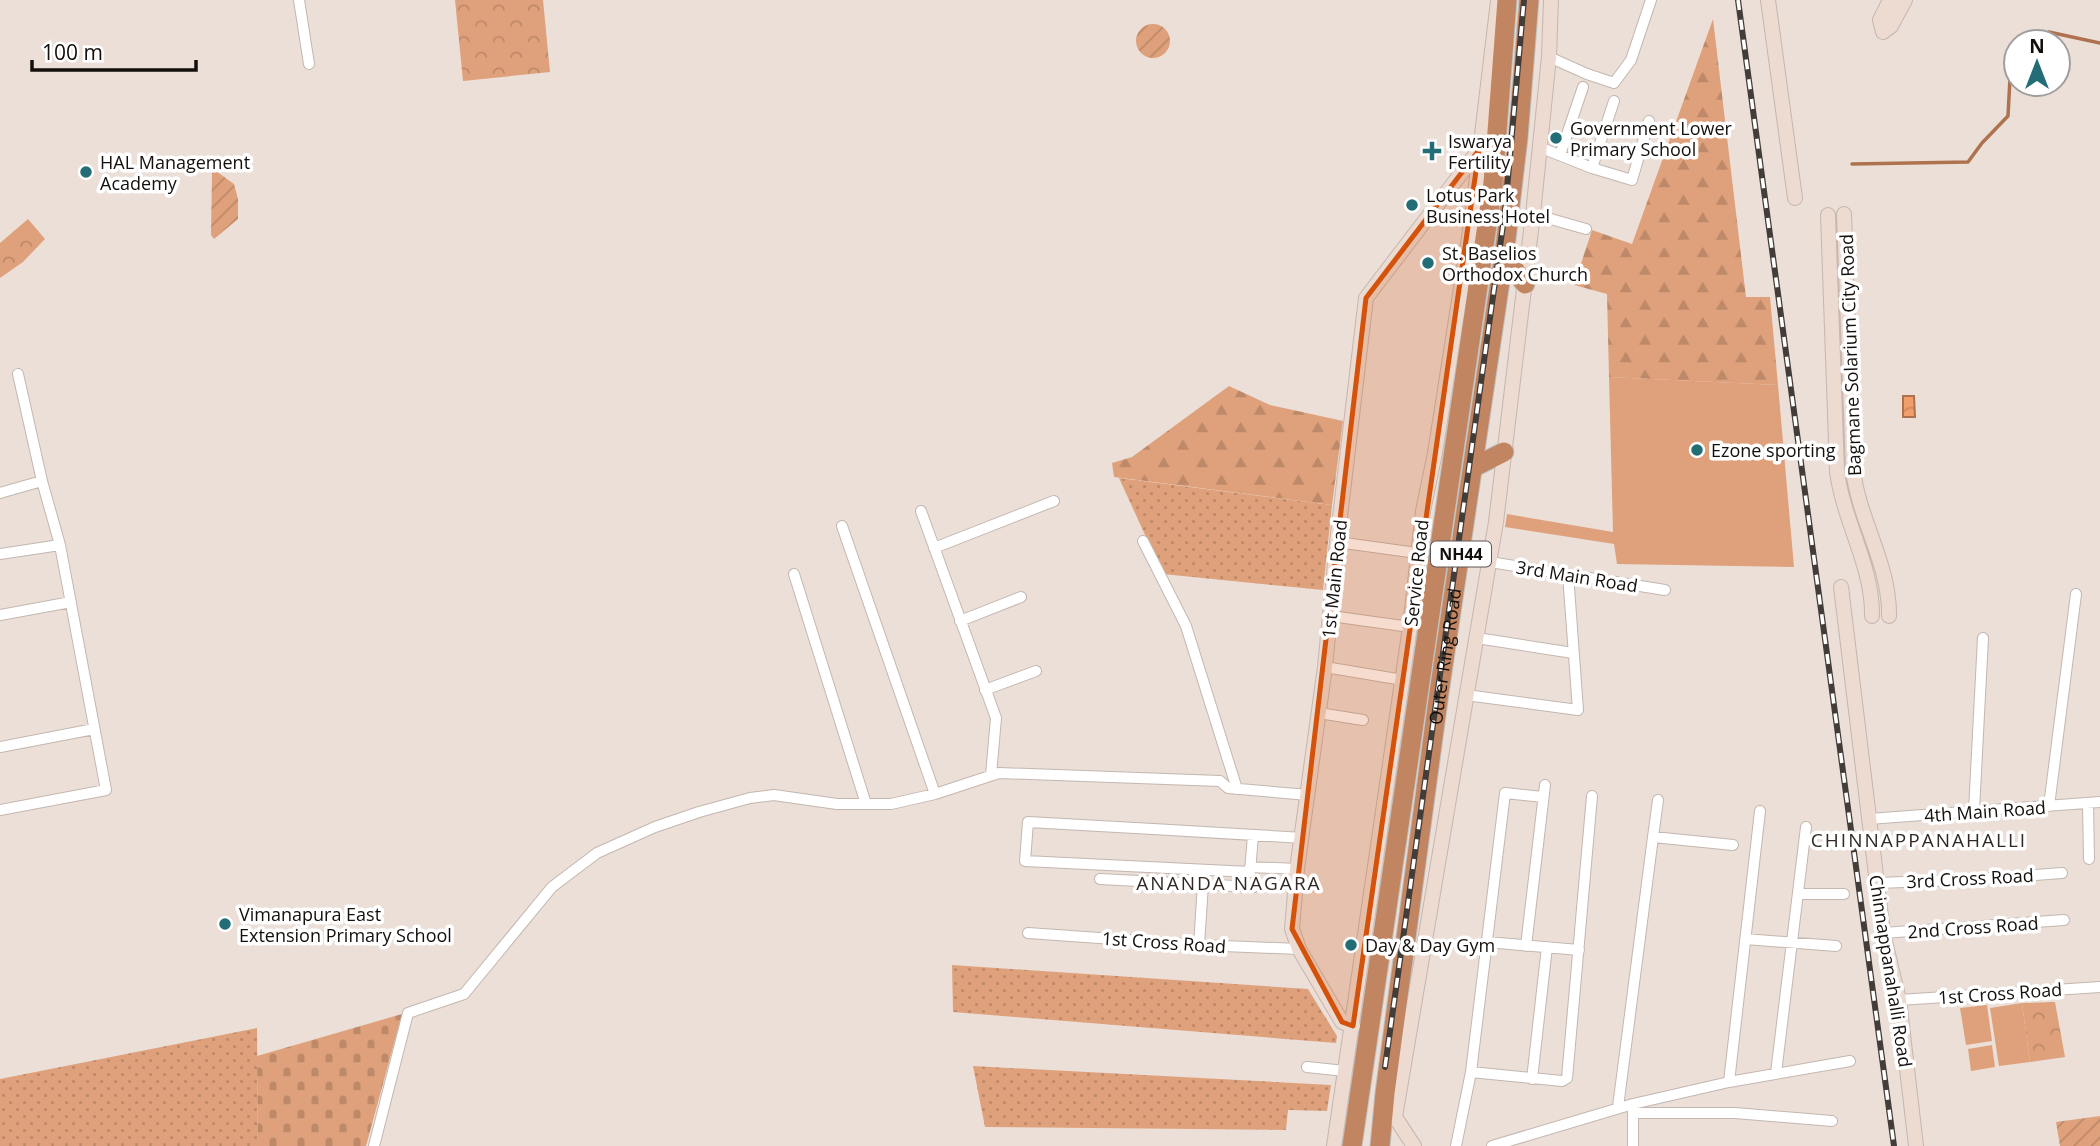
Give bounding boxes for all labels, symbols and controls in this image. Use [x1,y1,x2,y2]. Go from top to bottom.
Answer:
scale bar [32,28,196,72]
north arrow [2002,28,2072,98]
text: N [2029,33,2045,59]
text: 100 m [42,38,103,66]
place label: Government Lower Primary School [1570,116,1733,161]
place label: Iswarya Fertility [1448,129,1512,174]
marker: Government Lower Primary School [1548,130,1564,146]
marker: Iswarya Fertility [1422,141,1442,161]
place label: HAL Management Academy [100,150,250,195]
marker: HAL Management Academy [78,164,94,180]
place label: Lotus Park Business Hotel [1426,183,1550,228]
marker: Lotus Park Business Hotel [1404,197,1420,213]
street label: Bagmane Solarium City Road [1834,233,1866,477]
place label: St. Baselios Orthodox Church [1442,241,1588,286]
marker: St. Baselios Orthodox Church [1420,255,1436,271]
place label: Ezone sporting [1711,438,1836,462]
marker: Ezone sporting [1689,442,1705,458]
street label: 1st Main Road [1316,518,1352,640]
street label: Service Road [1398,518,1434,628]
road number: NH44 [1431,541,1491,566]
street label: 3rd Main Road [1515,555,1639,597]
street label: Outer Ring Road [1423,586,1466,726]
street label: 4th Main Road [1923,795,2047,827]
district label: CHINNAPPANAHALLI [1811,827,2027,853]
street label: 3rd Cross Road [1906,863,2034,893]
district label: ANANDA NAGARA [1136,870,1322,896]
street label: Chinnappanahalli Road [1864,873,1918,1069]
place label: Vimanapura East Extension Primary School [239,902,452,947]
street label: 2nd Cross Road [1907,910,2039,944]
marker: Vimanapura East Extension Primary School [217,916,233,932]
street label: 1st Cross Road [1101,926,1227,958]
place label: Day & Day Gym [1365,933,1495,957]
marker: Day & Day Gym [1343,937,1359,953]
street label: 1st Cross Road [1937,977,2063,1009]

